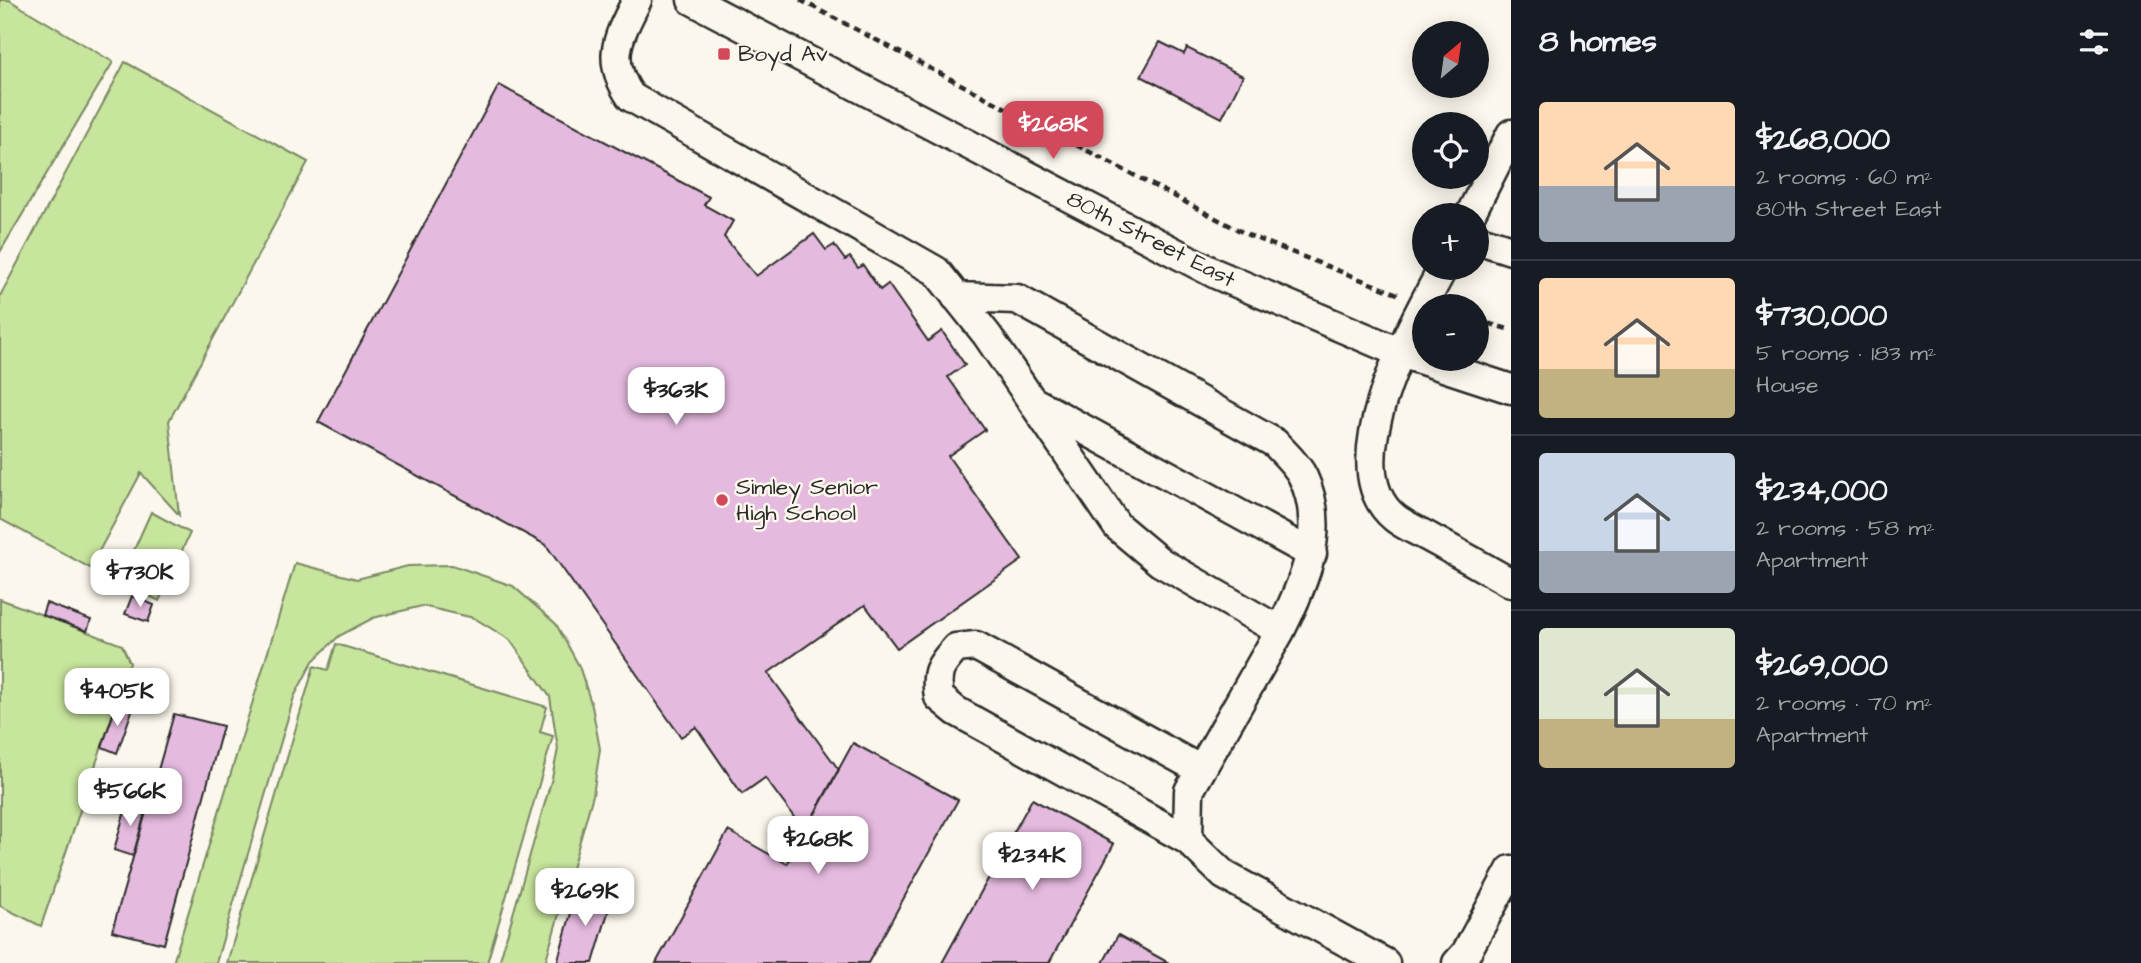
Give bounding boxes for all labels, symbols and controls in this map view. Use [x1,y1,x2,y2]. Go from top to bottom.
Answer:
north arrow [1412,21,1489,98]
map controls [1412,21,1489,371]
text: 8 homes [1539,21,1657,63]
icon: filters [2075,23,2113,61]
place label: Boyd Av [738,38,828,71]
marker: Boyd Av [716,46,732,62]
pin: $268K [1004,102,1102,161]
text: $268K [1018,108,1088,140]
button: locate [1412,112,1489,189]
text: $268,000 [1756,119,1890,161]
icon: home [1595,130,1679,214]
text: 2 rooms · 60 m² [1756,161,1933,193]
street label: 80th Street East [1061,183,1242,296]
text: 80th Street East [1756,193,1942,225]
button: + [1412,203,1489,280]
button: − [1412,294,1489,371]
text: $730,000 [1756,295,1887,337]
icon: home [1595,306,1679,390]
text: 5 rooms · 183 m² [1756,337,1936,369]
pin: $363K [627,368,725,427]
text: House [1756,369,1819,401]
text: $363K [644,374,708,406]
text: $234,000 [1756,470,1888,512]
place label: Simley Senior High School [736,471,878,530]
icon: home [1595,481,1679,565]
marker: Simley Senior High School [714,492,730,508]
text: 2 rooms · 58 m² [1756,512,1935,544]
text: Apartment [1756,544,1868,576]
pin: $730K [91,550,189,609]
text: $730K [106,556,174,588]
text: $269,000 [1756,645,1888,687]
icon: home [1595,656,1679,740]
pin: $405K [68,668,166,728]
text: $405K [80,675,154,707]
text: 2 rooms · 70 m² [1756,687,1932,719]
text: Apartment [1756,719,1868,751]
pin: $566K [81,768,179,828]
text: $566K [94,775,166,807]
pin: $268K [769,816,867,876]
text: $268K [783,823,853,855]
pin: $234K [983,832,1081,892]
text: $234K [998,839,1066,871]
pin: $269K [536,869,634,928]
text: $269K [551,875,619,907]

